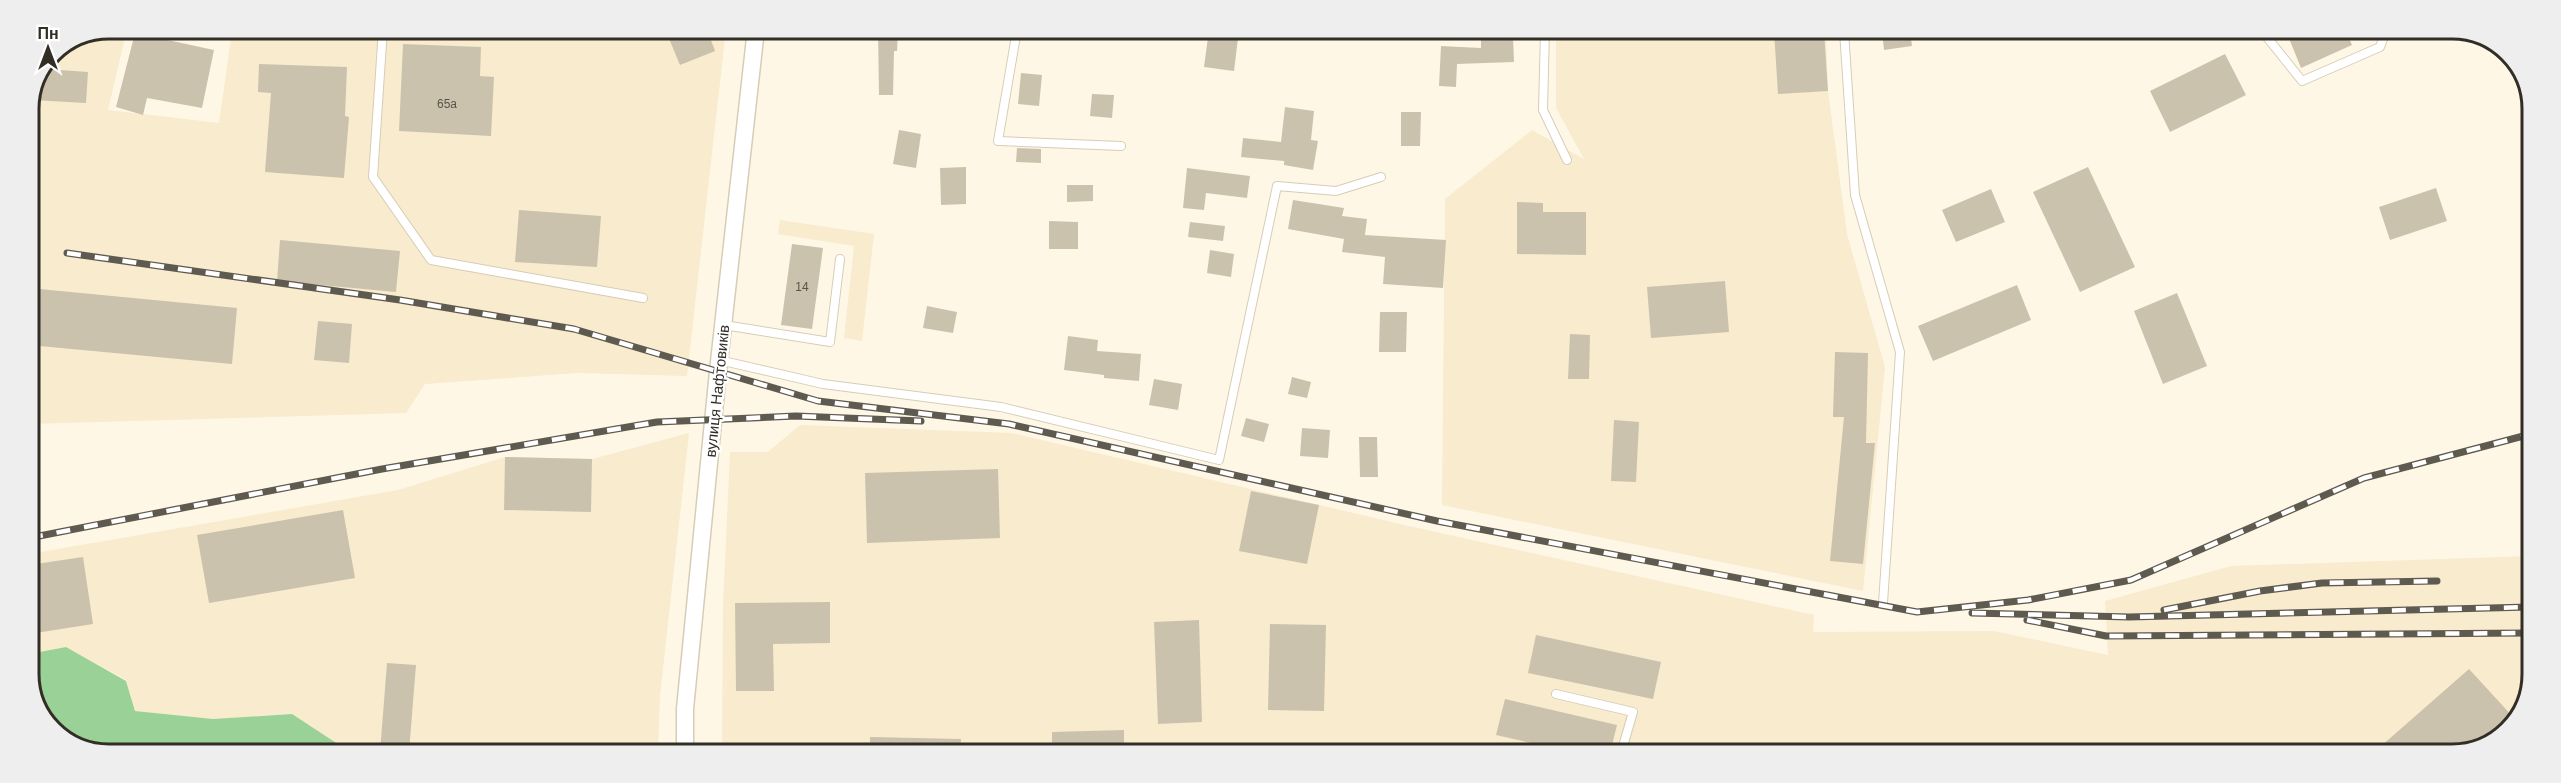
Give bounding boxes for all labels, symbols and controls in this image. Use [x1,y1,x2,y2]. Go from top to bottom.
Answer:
north arrow [18,18,78,78]
text: Пн [37,25,59,42]
house number: 65а [437,97,457,111]
house number: 14 [795,280,809,294]
street label: вулиця Нафтовиків [702,324,732,458]

